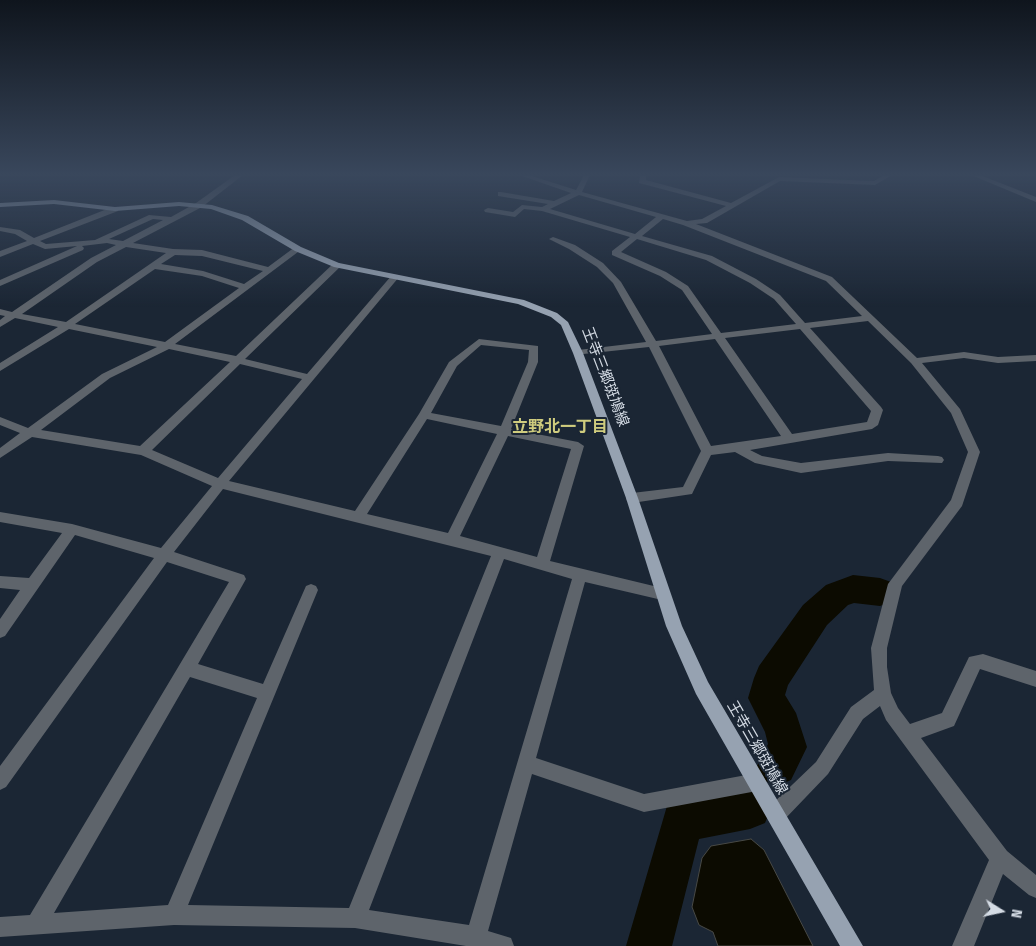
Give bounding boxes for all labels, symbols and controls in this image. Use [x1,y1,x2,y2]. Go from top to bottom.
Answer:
street label: 王寺三郷斑鳩線 [578,325,632,429]
district label: 立野北一丁目 [512,418,608,438]
street label: 王寺三郷斑鳩線 [723,698,791,798]
north arrow [976,886,1026,936]
text: N [1007,908,1025,919]

